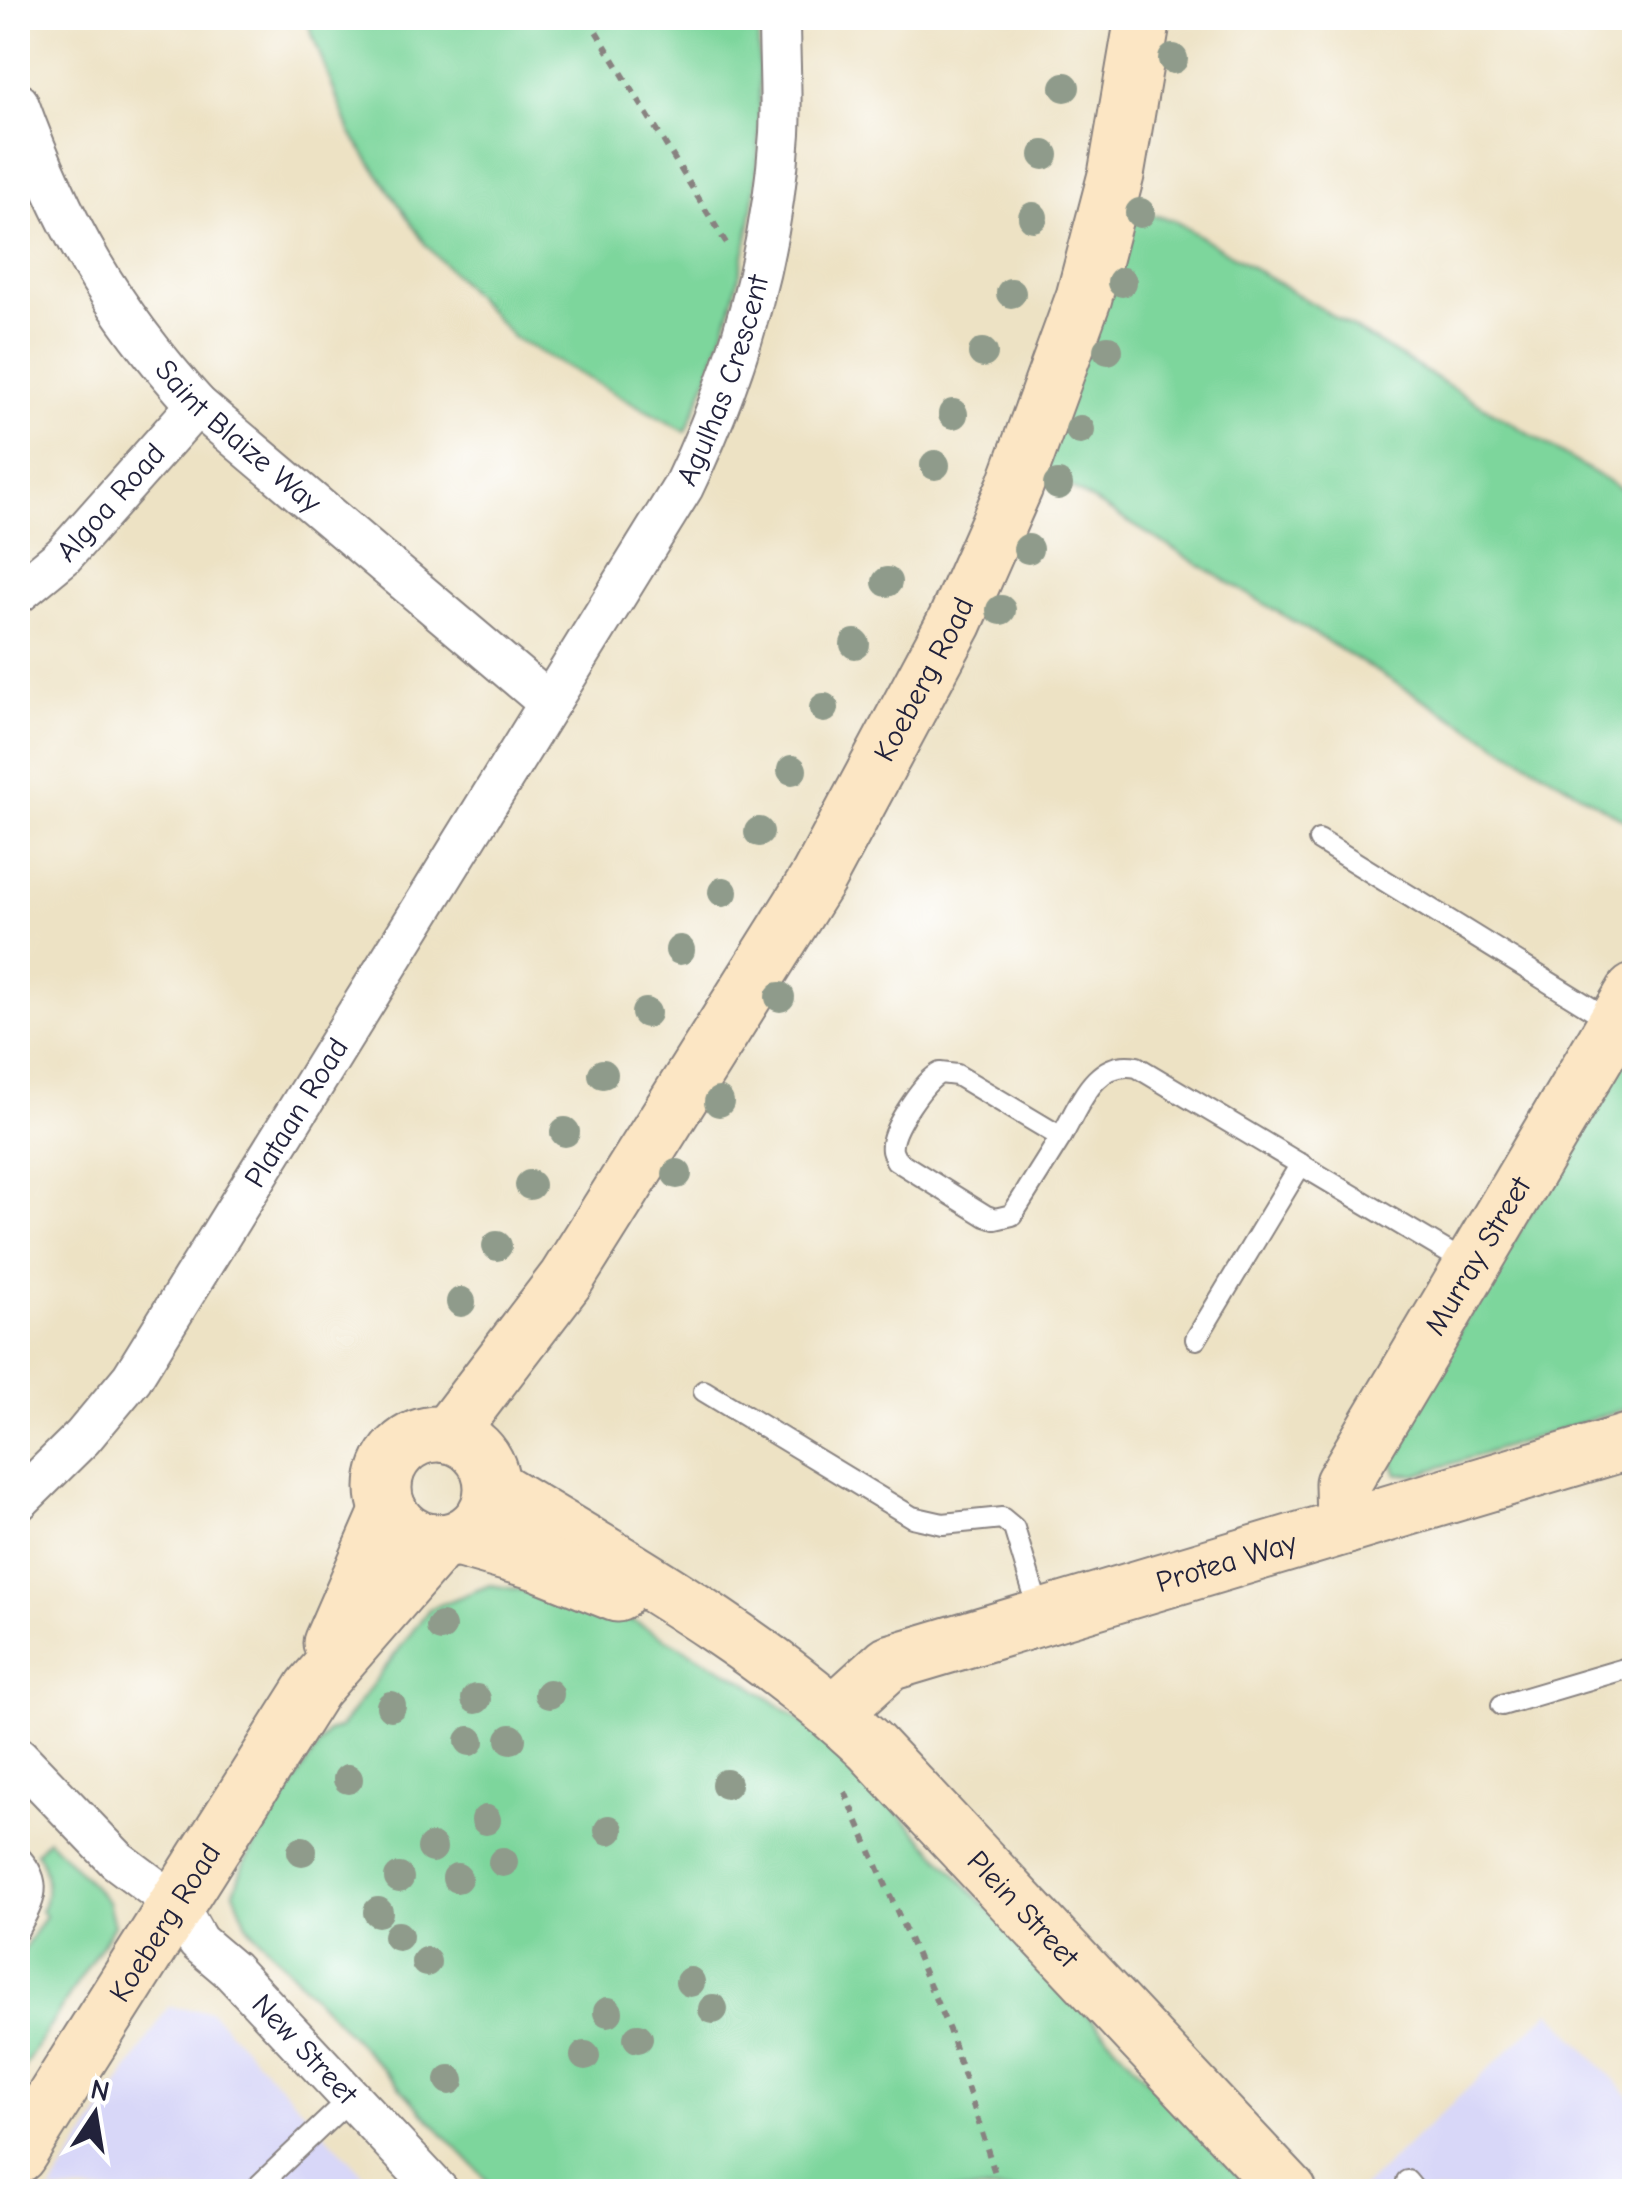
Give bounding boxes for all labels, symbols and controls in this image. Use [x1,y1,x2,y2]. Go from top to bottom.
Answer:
street label: Agulhas Crescent [669,270,776,491]
street label: Saint Blaize Way [148,353,329,520]
street label: Algoa Road [49,436,172,569]
street label: Koeberg Road [866,592,981,767]
street label: Plataan Road [237,1032,355,1194]
street label: Murray Street [1417,1169,1539,1341]
street label: Protea Way [1152,1524,1301,1600]
street label: Koeberg Road [102,1837,228,2008]
street label: Plein Street [960,1843,1087,1976]
street label: New Street [245,1987,366,2112]
north arrow [45,2064,145,2164]
text: N [88,2073,112,2108]

